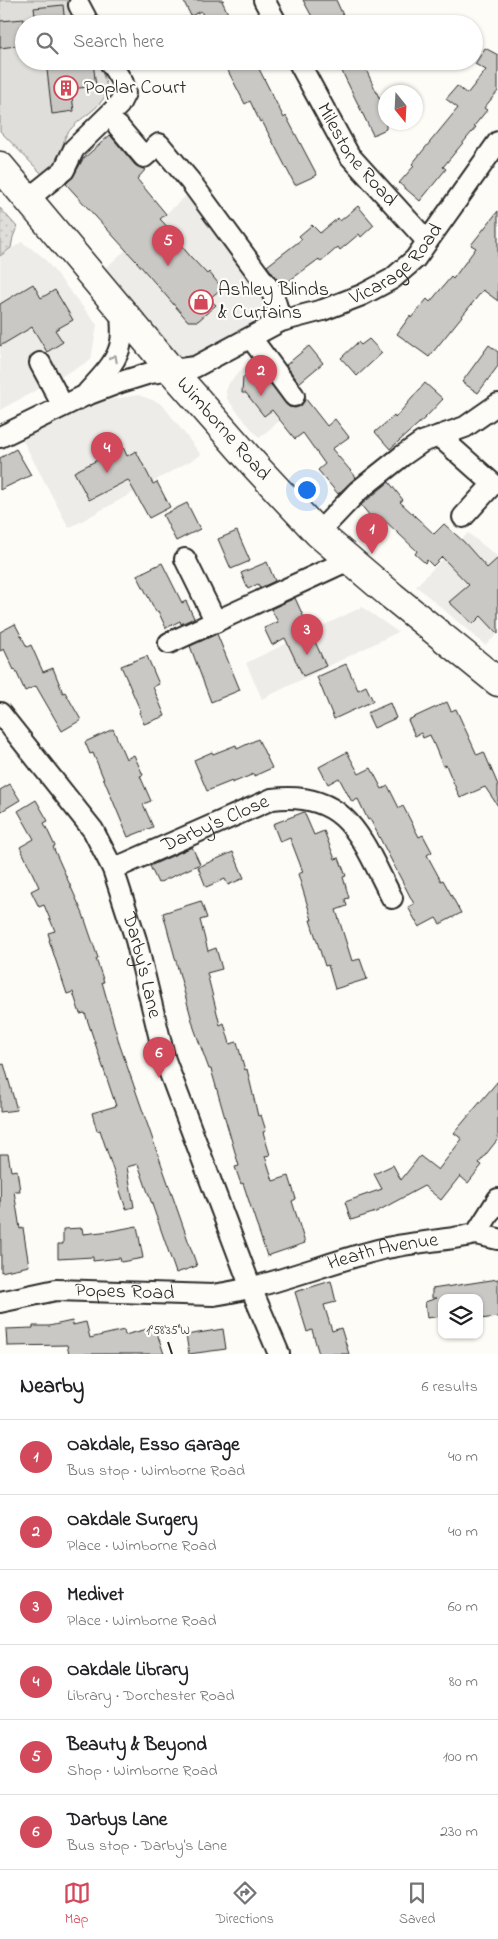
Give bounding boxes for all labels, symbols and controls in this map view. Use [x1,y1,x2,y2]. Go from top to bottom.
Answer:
search box [15,15,483,70]
icon: search [33,29,61,57]
text: Search here [73,29,164,56]
place label: Poplar Court [84,74,186,103]
building icon: Poplar Court [53,75,79,101]
north arrow [378,85,423,130]
street label: Milestone Road [309,98,404,213]
street label: Vicarage Road [345,217,450,313]
pin: 5 [152,225,184,266]
place label: Ashley Blinds & Curtains [218,276,329,328]
shop icon: Ashley Blinds & Curtains [188,289,214,315]
one-way arrow [108,355,118,364]
pin: 2 [245,355,277,396]
street label: Wimborne Road [169,371,277,488]
pin: 4 [91,432,123,473]
your location [294,477,320,503]
pin: 1 [356,513,388,554]
pin: 3 [291,614,323,655]
street label: Darby's Close [156,788,274,861]
street label: Darby's Lane [113,908,169,1021]
pin: 6 [143,1037,175,1078]
street label: Heath Avenue [324,1226,440,1278]
street label: Popes Road [75,1276,175,1308]
map controls [438,1294,483,1339]
button: layers [438,1294,483,1339]
text: 1°58'35"W [146,1322,190,1340]
text: Nearby [20,1372,84,1402]
text: 6 results [421,1375,478,1399]
text: Oakdale, Esso Garage [67,1432,240,1459]
text: 1 [33,1445,39,1469]
text: 40 m [448,1445,478,1469]
text: Bus stop · Wimborne Road [67,1459,245,1483]
text: Oakdale Surgery [67,1507,198,1534]
text: 2 [32,1520,40,1544]
text: 40 m [448,1520,478,1544]
text: Place · Wimborne Road [67,1534,216,1558]
text: Medivet [67,1582,124,1609]
text: 3 [33,1595,39,1619]
text: 60 m [448,1595,478,1619]
text: Place · Wimborne Road [67,1609,216,1633]
text: Oakdale Library [67,1657,189,1684]
text: 4 [33,1670,39,1694]
text: 80 m [449,1670,478,1694]
text: Library · Dorchester Road [67,1684,234,1708]
text: Beauty & Beyond [67,1732,207,1759]
text: 5 [31,1745,41,1769]
text: 100 m [443,1745,478,1769]
text: Shop · Wimborne Road [67,1759,217,1783]
text: Darbys Lane [67,1807,167,1834]
text: 6 [32,1820,40,1844]
text: 230 m [440,1820,478,1844]
text: Bus stop · Darby's Lane [67,1834,227,1858]
tab: Map [63,1879,91,1930]
tab: Directions [216,1879,274,1930]
tab: Saved [399,1879,435,1930]

